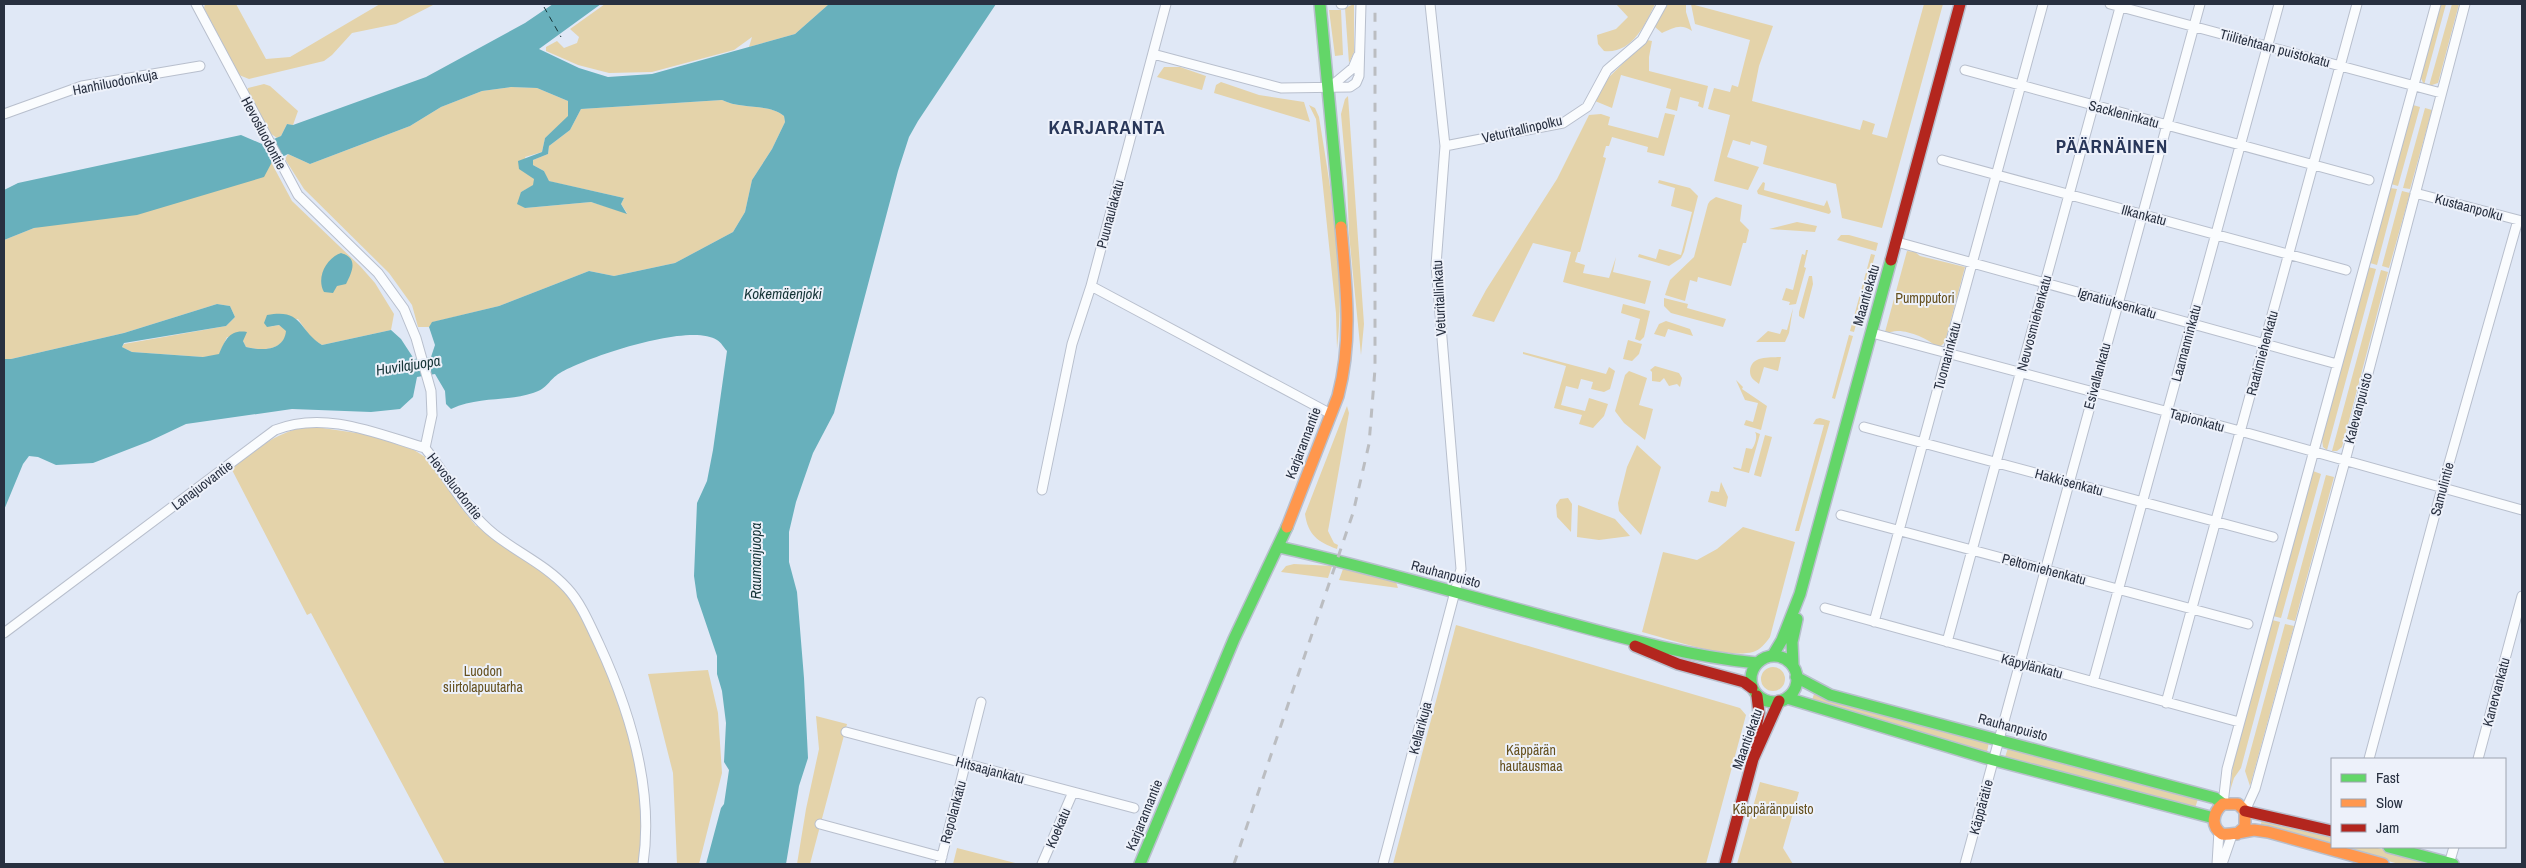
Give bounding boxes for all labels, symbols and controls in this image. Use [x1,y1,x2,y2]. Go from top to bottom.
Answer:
street label: Tiilitehtaan puistokatu [2218,25,2332,71]
street label: Hanhiluodonkuja [71,65,160,99]
street label: Hevosluodontie [237,94,291,172]
street label: Sackleninkatu [2087,96,2161,132]
street label: Veturitallinpolku [1480,111,1564,147]
district label: KARJARANTA [1048,114,1166,140]
district label: PÄÄRNÄINEN [2056,133,2168,159]
street label: Puunaulakatu [1092,178,1128,250]
street label: Kustaanpolku [2433,189,2505,225]
street label: Ilkankatu [2119,200,2169,230]
street label: Veturitallinkatu [1428,260,1450,336]
street label: Maantiekatu [1849,262,1883,328]
street label: Neuvosmiehenkatu [2013,273,2055,373]
water label: Kokemäenjoki [744,283,823,304]
street label: Ignatiuksenkatu [2076,283,2158,323]
park label: Pumpputori [1895,289,1955,307]
street label: Laamanninkatu [2167,302,2205,384]
street label: Raatimiehenkatu [2242,308,2282,398]
street label: Tuomarinkatu [1929,320,1965,392]
street label: Esivallankatu [2079,341,2115,411]
water label: Huvilajuopa [374,350,442,380]
street label: Kalevanpuisto [2340,371,2376,445]
street label: Tapionkatu [2167,404,2227,436]
street label: Karjarannantie [1281,405,1325,481]
street label: Hevosluodontie [423,449,487,523]
street label: Lanajuovantie [168,456,236,514]
street label: Samulintie [2426,460,2458,518]
street label: Hakkisenkatu [2033,464,2105,500]
water label: Raumanjuopa [745,523,766,599]
street label: Peltomiehenkatu [2000,549,2088,589]
street label: Rauhanpuisto [1409,556,1483,592]
street label: Käpylänkatu [1999,649,2065,683]
street label: Kanervankatu [2478,655,2514,729]
park label: Luodon siirtolapuutarha [443,662,523,696]
street label: Kellarikuja [1404,699,1436,756]
street label: Maantiekatu [1728,706,1766,772]
street label: Rauhanpuisto [1976,709,2050,745]
park label: Käppärän hautausmaa [1499,741,1563,775]
street label: Hitsaajankatu [954,752,1026,788]
legend [2331,758,2506,848]
text: Fast [2376,767,2400,788]
street label: Karjarannantie [1122,777,1166,853]
street label: Käppärätie [1965,778,1997,836]
street label: Repolankatu [936,779,970,845]
text: Slow [2376,792,2403,813]
park label: Käppäränpuisto [1732,800,1814,818]
street label: Koekatu [1041,805,1075,851]
text: Jam [2376,817,2399,838]

